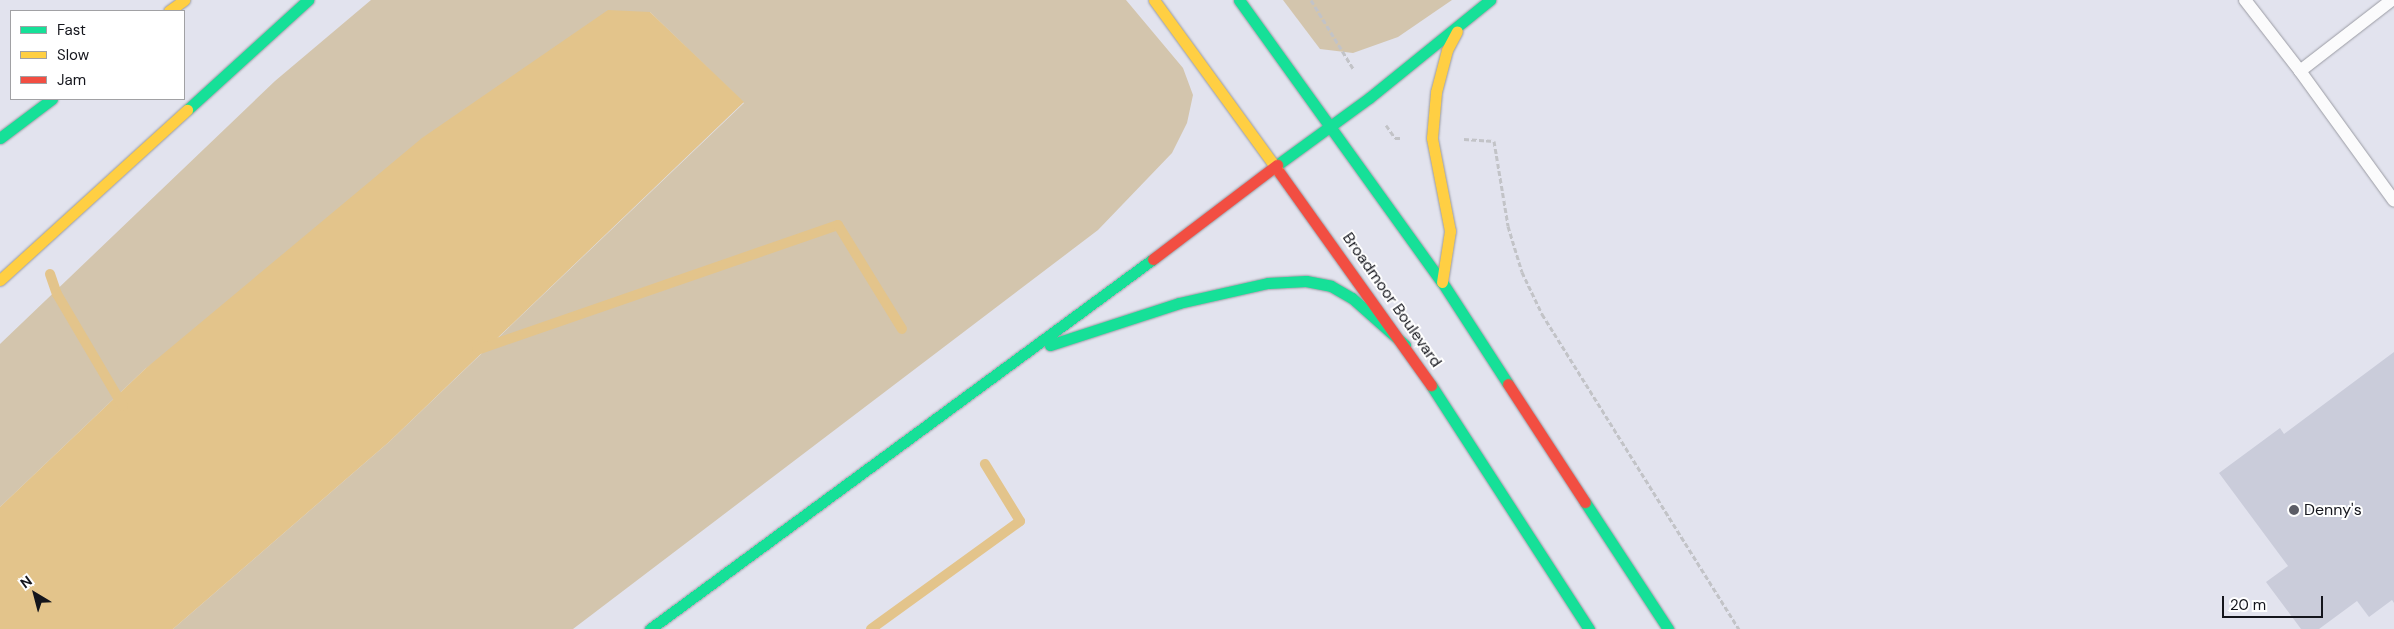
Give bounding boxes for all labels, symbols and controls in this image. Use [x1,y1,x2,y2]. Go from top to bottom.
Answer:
legend [10,10,185,100]
text: Fast [57,20,86,40]
text: Slow [57,45,89,65]
text: Jam [57,70,86,90]
street label: Broadmoor Boulevard [1338,229,1446,371]
place label: Denny's [2304,500,2362,520]
marker: Denny's [2288,504,2300,516]
north arrow [10,569,60,619]
text: N [16,572,35,592]
scale bar [2224,586,2325,618]
text: 20 m [2230,595,2266,615]

